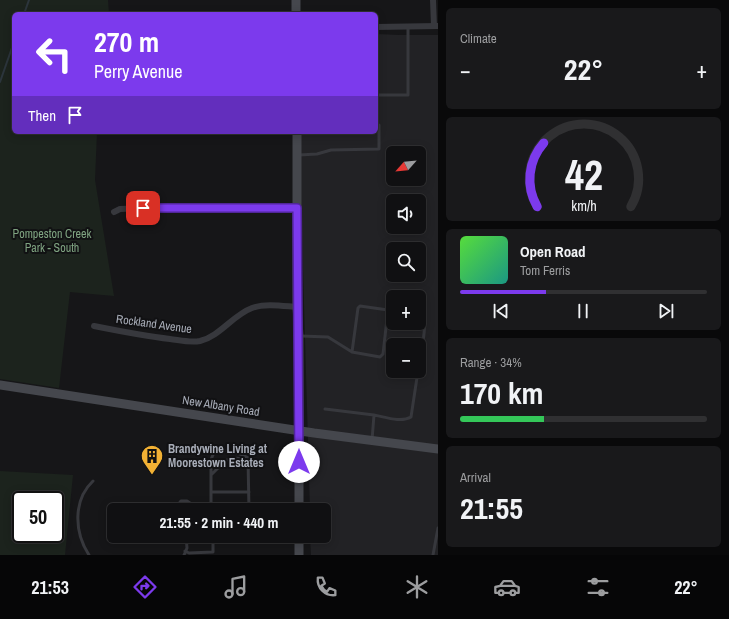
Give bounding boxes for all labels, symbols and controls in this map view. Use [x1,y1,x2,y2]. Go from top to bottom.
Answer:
text: 270 m [94,23,159,61]
icon: left [28,28,80,80]
text: Climate [460,30,497,47]
text: 22° [564,49,603,89]
text: − [460,55,471,85]
text: + [696,55,707,85]
text: Perry Avenue [94,59,182,84]
icon: arrive [64,104,86,126]
text: Then [28,105,56,126]
north arrow [386,146,426,186]
map controls [386,146,426,378]
text: 42 [565,147,602,203]
pin [126,191,160,225]
button: sound [386,194,426,234]
text: km/h [571,195,596,214]
icon: arrive [132,197,154,219]
park label: Pompeston Creek Park - South [13,226,91,256]
text: Open Road [520,241,586,262]
button: search [386,242,426,282]
text: Tom Ferris [520,262,570,279]
button: + [386,290,426,330]
icon: previous [490,300,512,322]
icon: pause [572,300,594,322]
icon: next [655,300,677,322]
street label: Rockland Avenue [115,311,193,337]
button: − [386,338,426,378]
text: Range · 34% [460,354,522,371]
text: 170 km [460,373,543,413]
street label: New Albany Road [181,392,261,420]
place label: Brandywine Living at Moorestown Estates [168,441,268,471]
position arrow [278,441,320,483]
building icon: Brandywine Living at Moorestown Estates [139,443,165,476]
text: Arrival [460,469,491,486]
text: 21:55 [460,488,523,528]
speed limit sign: 50 [12,491,64,543]
text: 21:55 · 2 min · 440 m [160,512,278,533]
icon: directions [131,573,159,601]
icon: music [222,573,250,601]
icon: phone [312,573,340,601]
icon: climate [403,573,431,601]
icon: car [493,573,521,601]
icon: filters [584,573,612,601]
text: 21:53 [31,575,69,600]
text: 22° [674,575,698,600]

